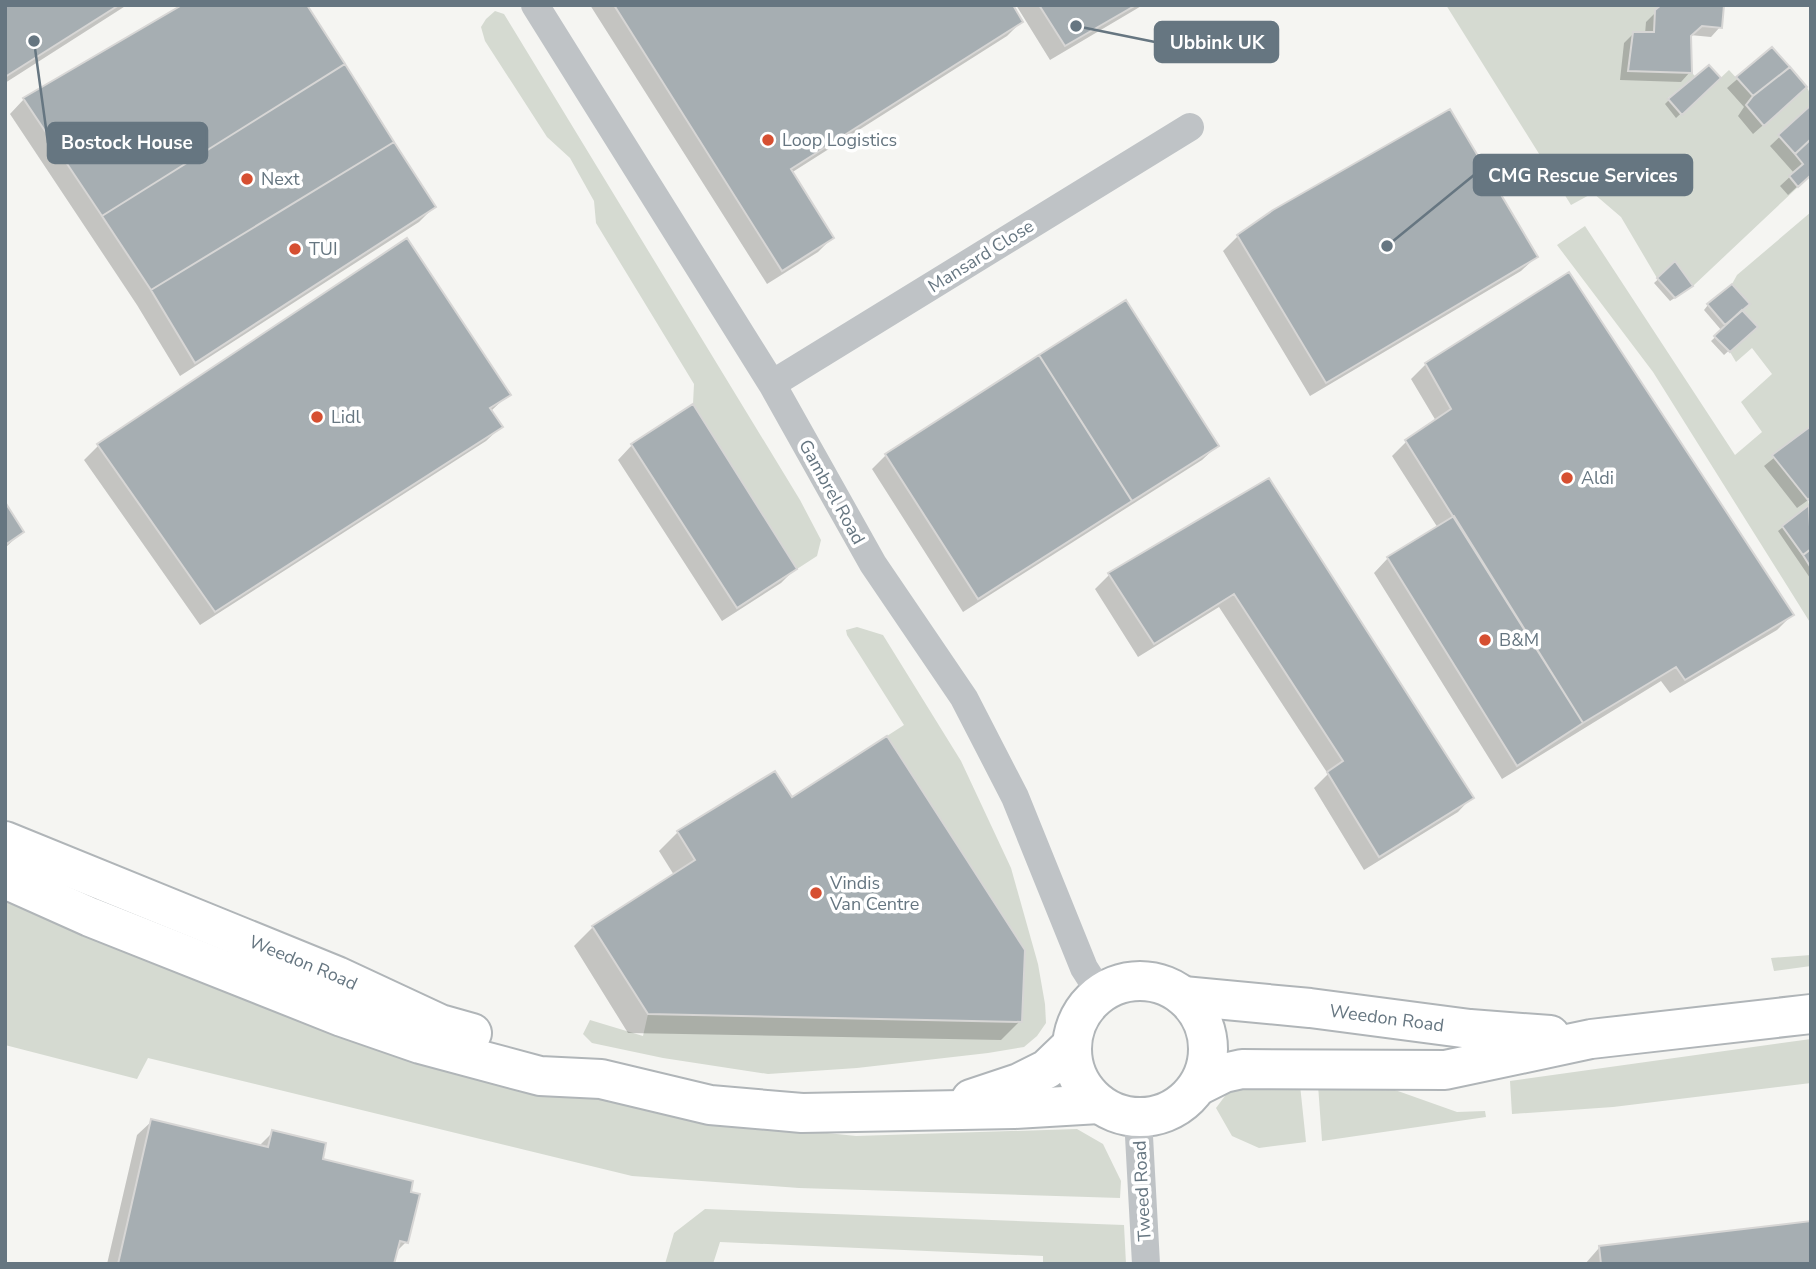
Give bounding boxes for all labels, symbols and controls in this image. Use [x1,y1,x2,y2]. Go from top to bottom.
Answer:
callout: Ubbink UK [1155,22,1278,62]
text: Ubbink UK [1170,30,1266,56]
callout: Bostock House [48,123,207,163]
place label: Loop Logistics [782,128,897,152]
text: Bostock House [61,130,193,156]
marker: Loop Logistics [760,132,776,148]
callout: CMG Rescue Services [1474,155,1692,195]
text: CMG Rescue Services [1488,163,1678,189]
place label: Next [261,167,300,191]
marker: Next [239,171,255,187]
street label: Mansard Close [924,214,1038,298]
place label: TUI [309,237,338,261]
marker: TUI [287,241,303,257]
place label: Lidl [331,405,361,429]
marker: Lidl [309,409,325,425]
street label: Gambrel Road [793,435,871,549]
place label: Aldi [1581,466,1614,490]
marker: Aldi [1559,470,1575,486]
place label: B&M [1499,628,1539,652]
marker: B&M [1477,632,1493,648]
place label: Vindis Van Centre [829,871,919,916]
marker: Vindis Van Centre [808,885,824,901]
street label: Weedon Road [245,929,361,996]
street label: Weedon Road [1328,999,1445,1037]
street label: Tweed Road [1127,1140,1157,1242]

